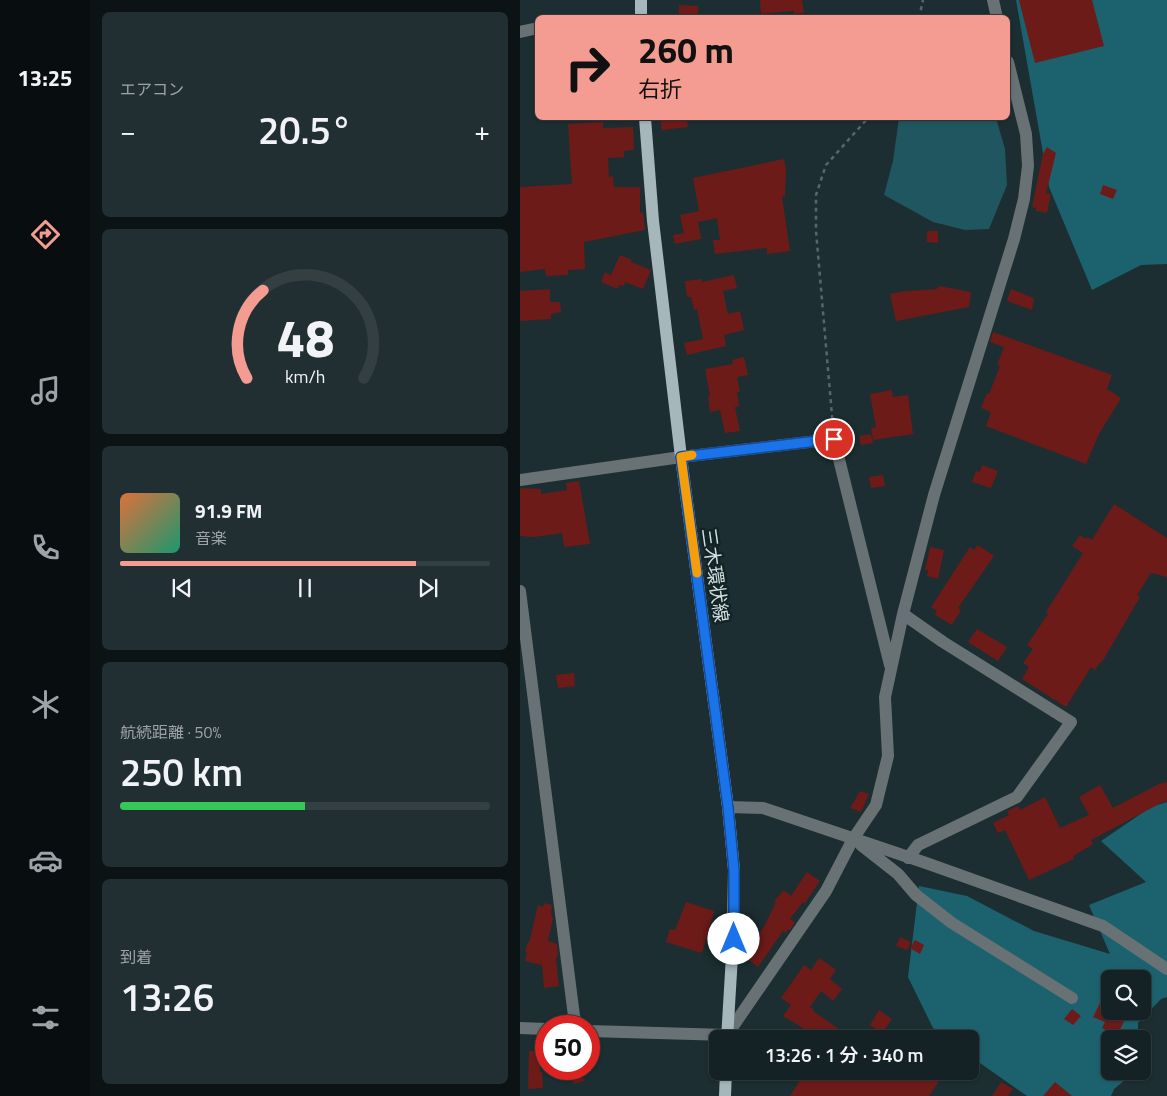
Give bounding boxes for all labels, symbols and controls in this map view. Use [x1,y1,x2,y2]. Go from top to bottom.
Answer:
text: 260 m [638,23,734,77]
icon: right [555,35,620,100]
text: 13:25 [18,61,72,95]
text: 右折 [638,72,682,106]
text: エアコン [120,77,184,101]
text: 20.5° [258,101,352,159]
text: − [120,109,136,152]
text: + [474,109,490,152]
icon: directions [28,217,63,252]
text: 48 [276,298,334,377]
text: km/h [285,363,325,390]
icon: music [28,373,63,408]
pin [813,418,855,460]
icon: arrive [820,425,848,453]
text: 91.9 FM [195,496,262,525]
text: 音楽 [195,526,227,550]
street label: 三木環状線 [695,526,737,624]
icon: phone [28,530,63,565]
icon: previous [168,574,196,602]
icon: pause [291,574,319,602]
icon: next [414,574,442,602]
icon: climate [28,687,63,722]
text: 航続距離 · 50% [120,720,221,744]
text: 250 km [120,743,243,801]
icon: car [28,843,63,878]
position arrow [707,912,759,964]
text: 到着 [120,945,152,969]
text: 13:26 [120,968,214,1026]
map controls [1101,970,1151,1080]
button: search [1101,970,1151,1020]
icon: filters [28,1000,63,1035]
speed limit sign: 50 [535,1015,600,1080]
button: layers [1101,1030,1151,1080]
text: 13:26 · 1 分 · 340 m [765,1040,923,1069]

